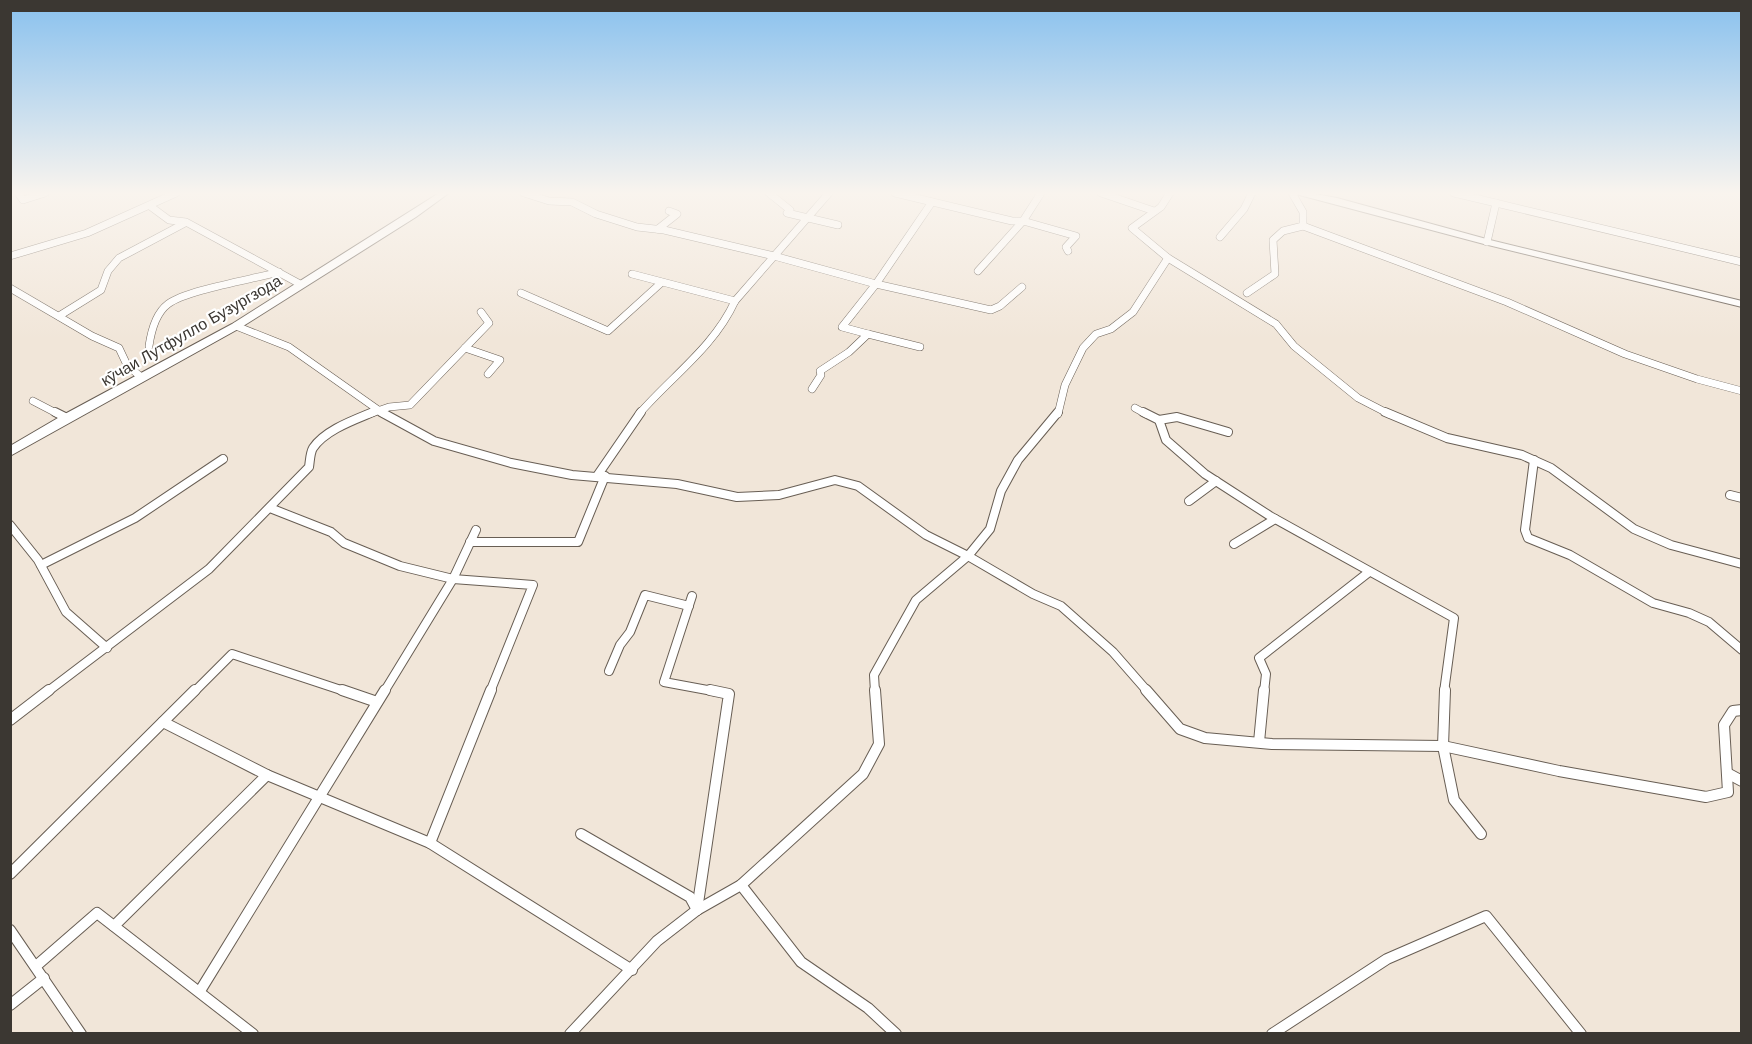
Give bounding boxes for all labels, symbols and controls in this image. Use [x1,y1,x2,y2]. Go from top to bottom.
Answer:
street label: кӯчаи Лутфулло Бузургзода [97,270,286,391]

